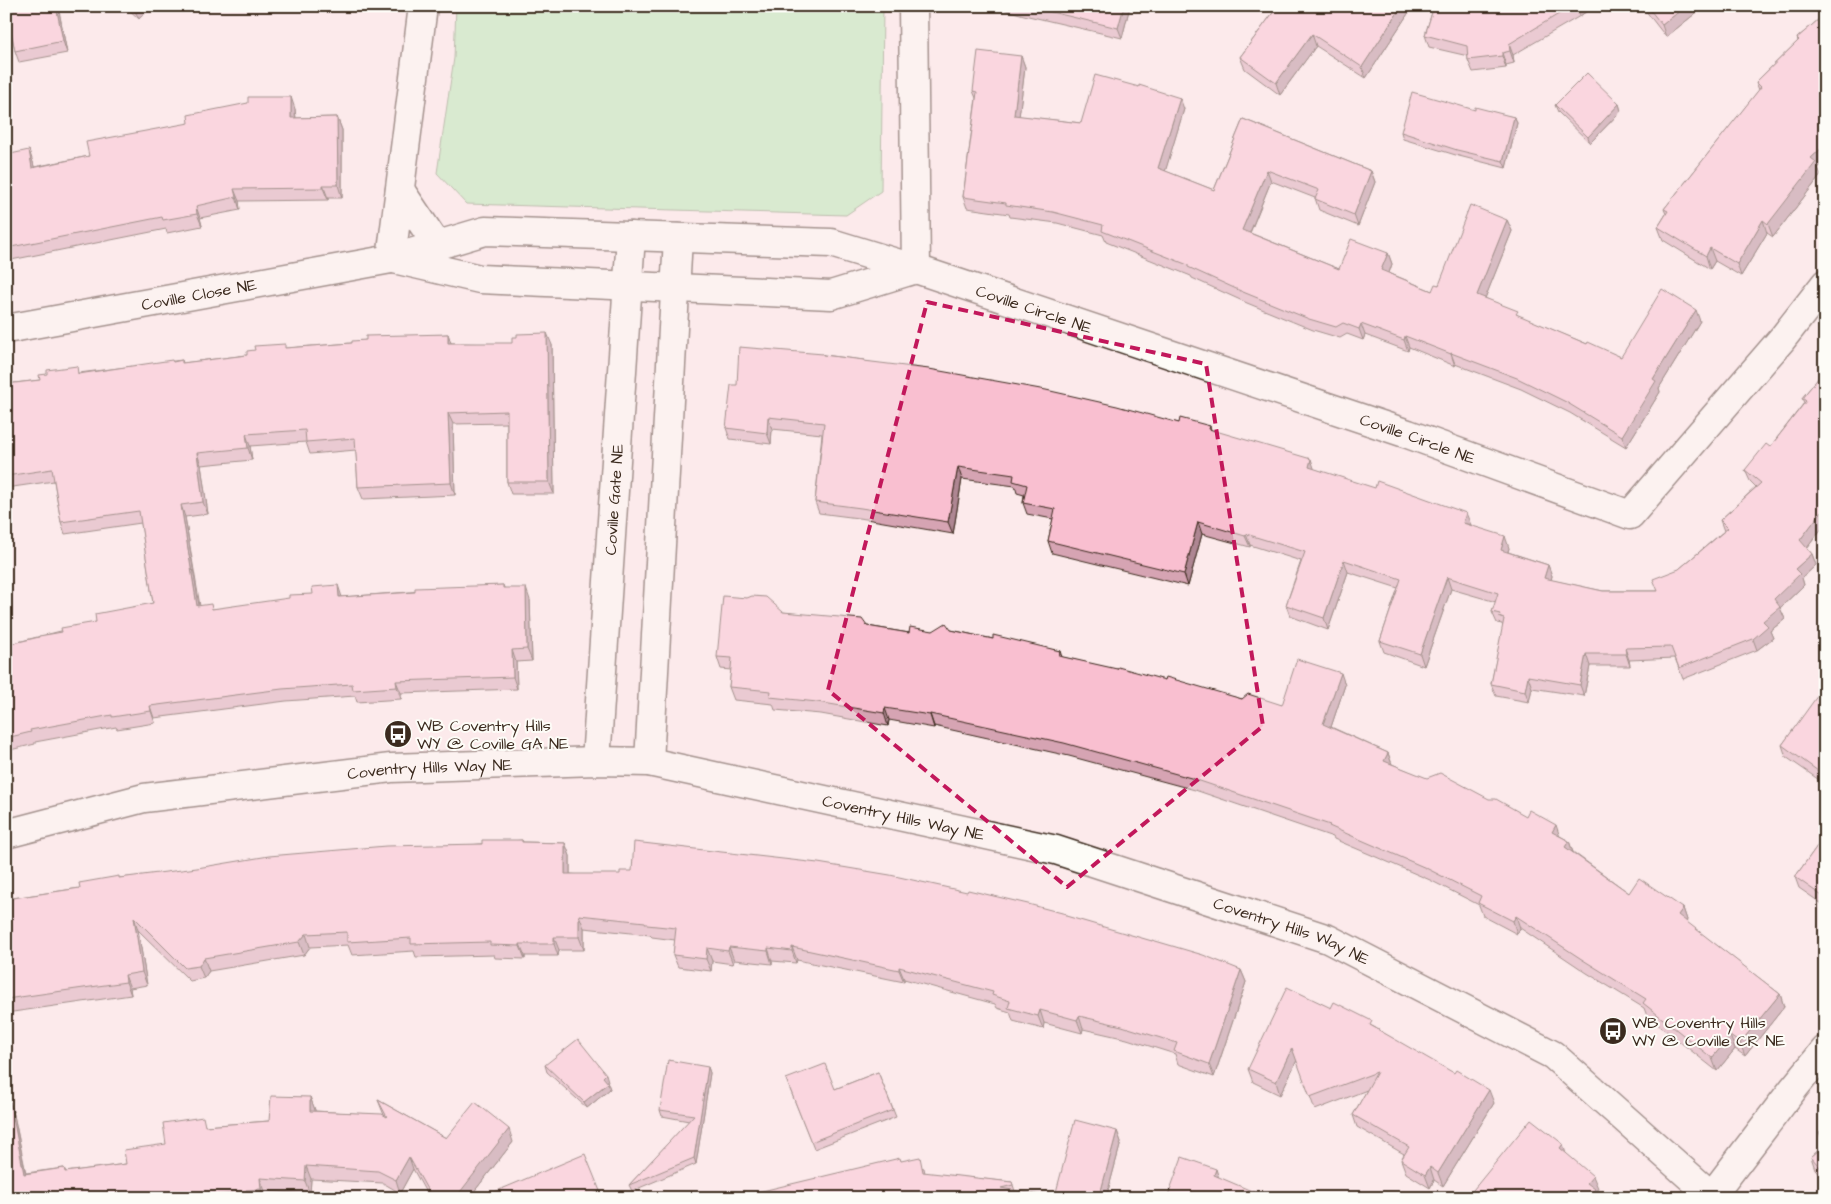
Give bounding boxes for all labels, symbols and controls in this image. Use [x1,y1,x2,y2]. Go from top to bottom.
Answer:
street label: Coville Close NE [140,274,259,316]
street label: Coville Circle NE [973,280,1095,339]
street label: Coville Circle NE [1357,409,1479,470]
street label: Coville Gate NE [600,443,629,556]
place label: WB Coventry Hills WY @ Coville GA NE [417,715,569,755]
bus stop icon: WB Coventry Hills WY @ Coville GA NE [383,719,413,749]
street label: Coventry Hills Way NE [346,754,513,785]
street label: Coventry Hills Way NE [820,790,987,846]
street label: Coventry Hills Way NE [1210,892,1373,971]
place label: WB Coventry Hills WY @ Coville CR NE [1632,1012,1785,1052]
bus stop icon: WB Coventry Hills WY @ Coville CR NE [1598,1016,1628,1046]

